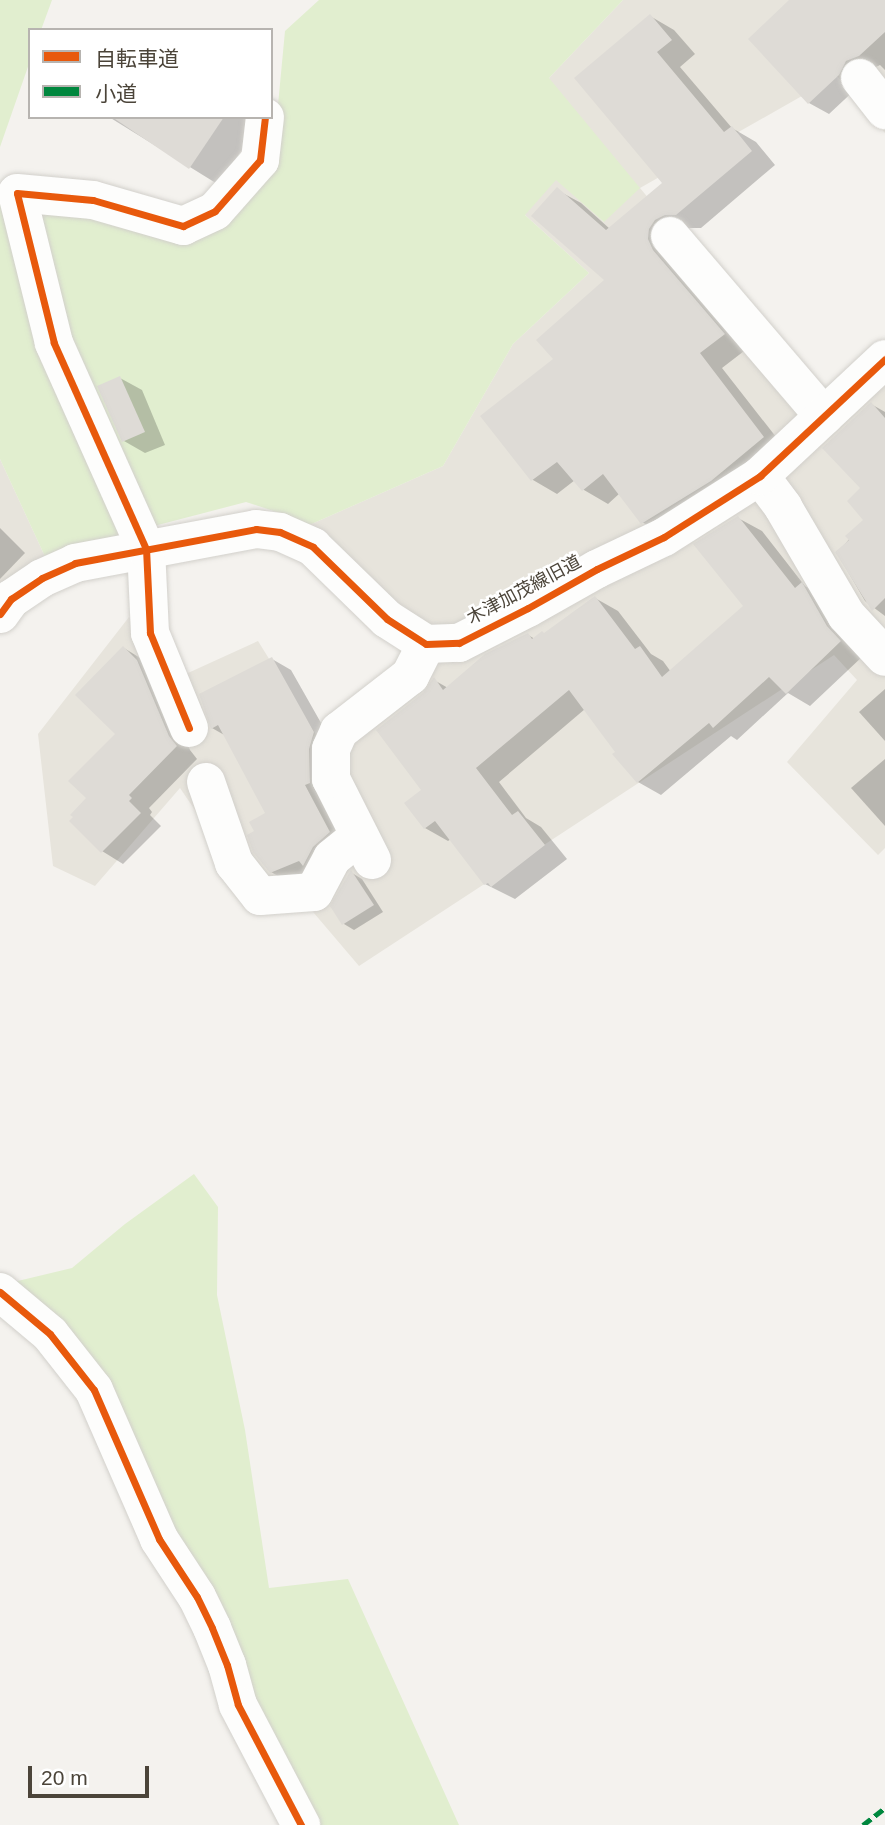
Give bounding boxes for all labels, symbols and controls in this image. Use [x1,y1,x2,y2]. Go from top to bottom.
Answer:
legend [28,28,273,119]
text: 自転車道 [95,47,179,70]
text: 小道 [95,82,137,105]
street label: 木津加茂線旧道 [463,551,585,629]
scale bar [32,1752,152,1796]
text: 20 m [41,1766,88,1789]

